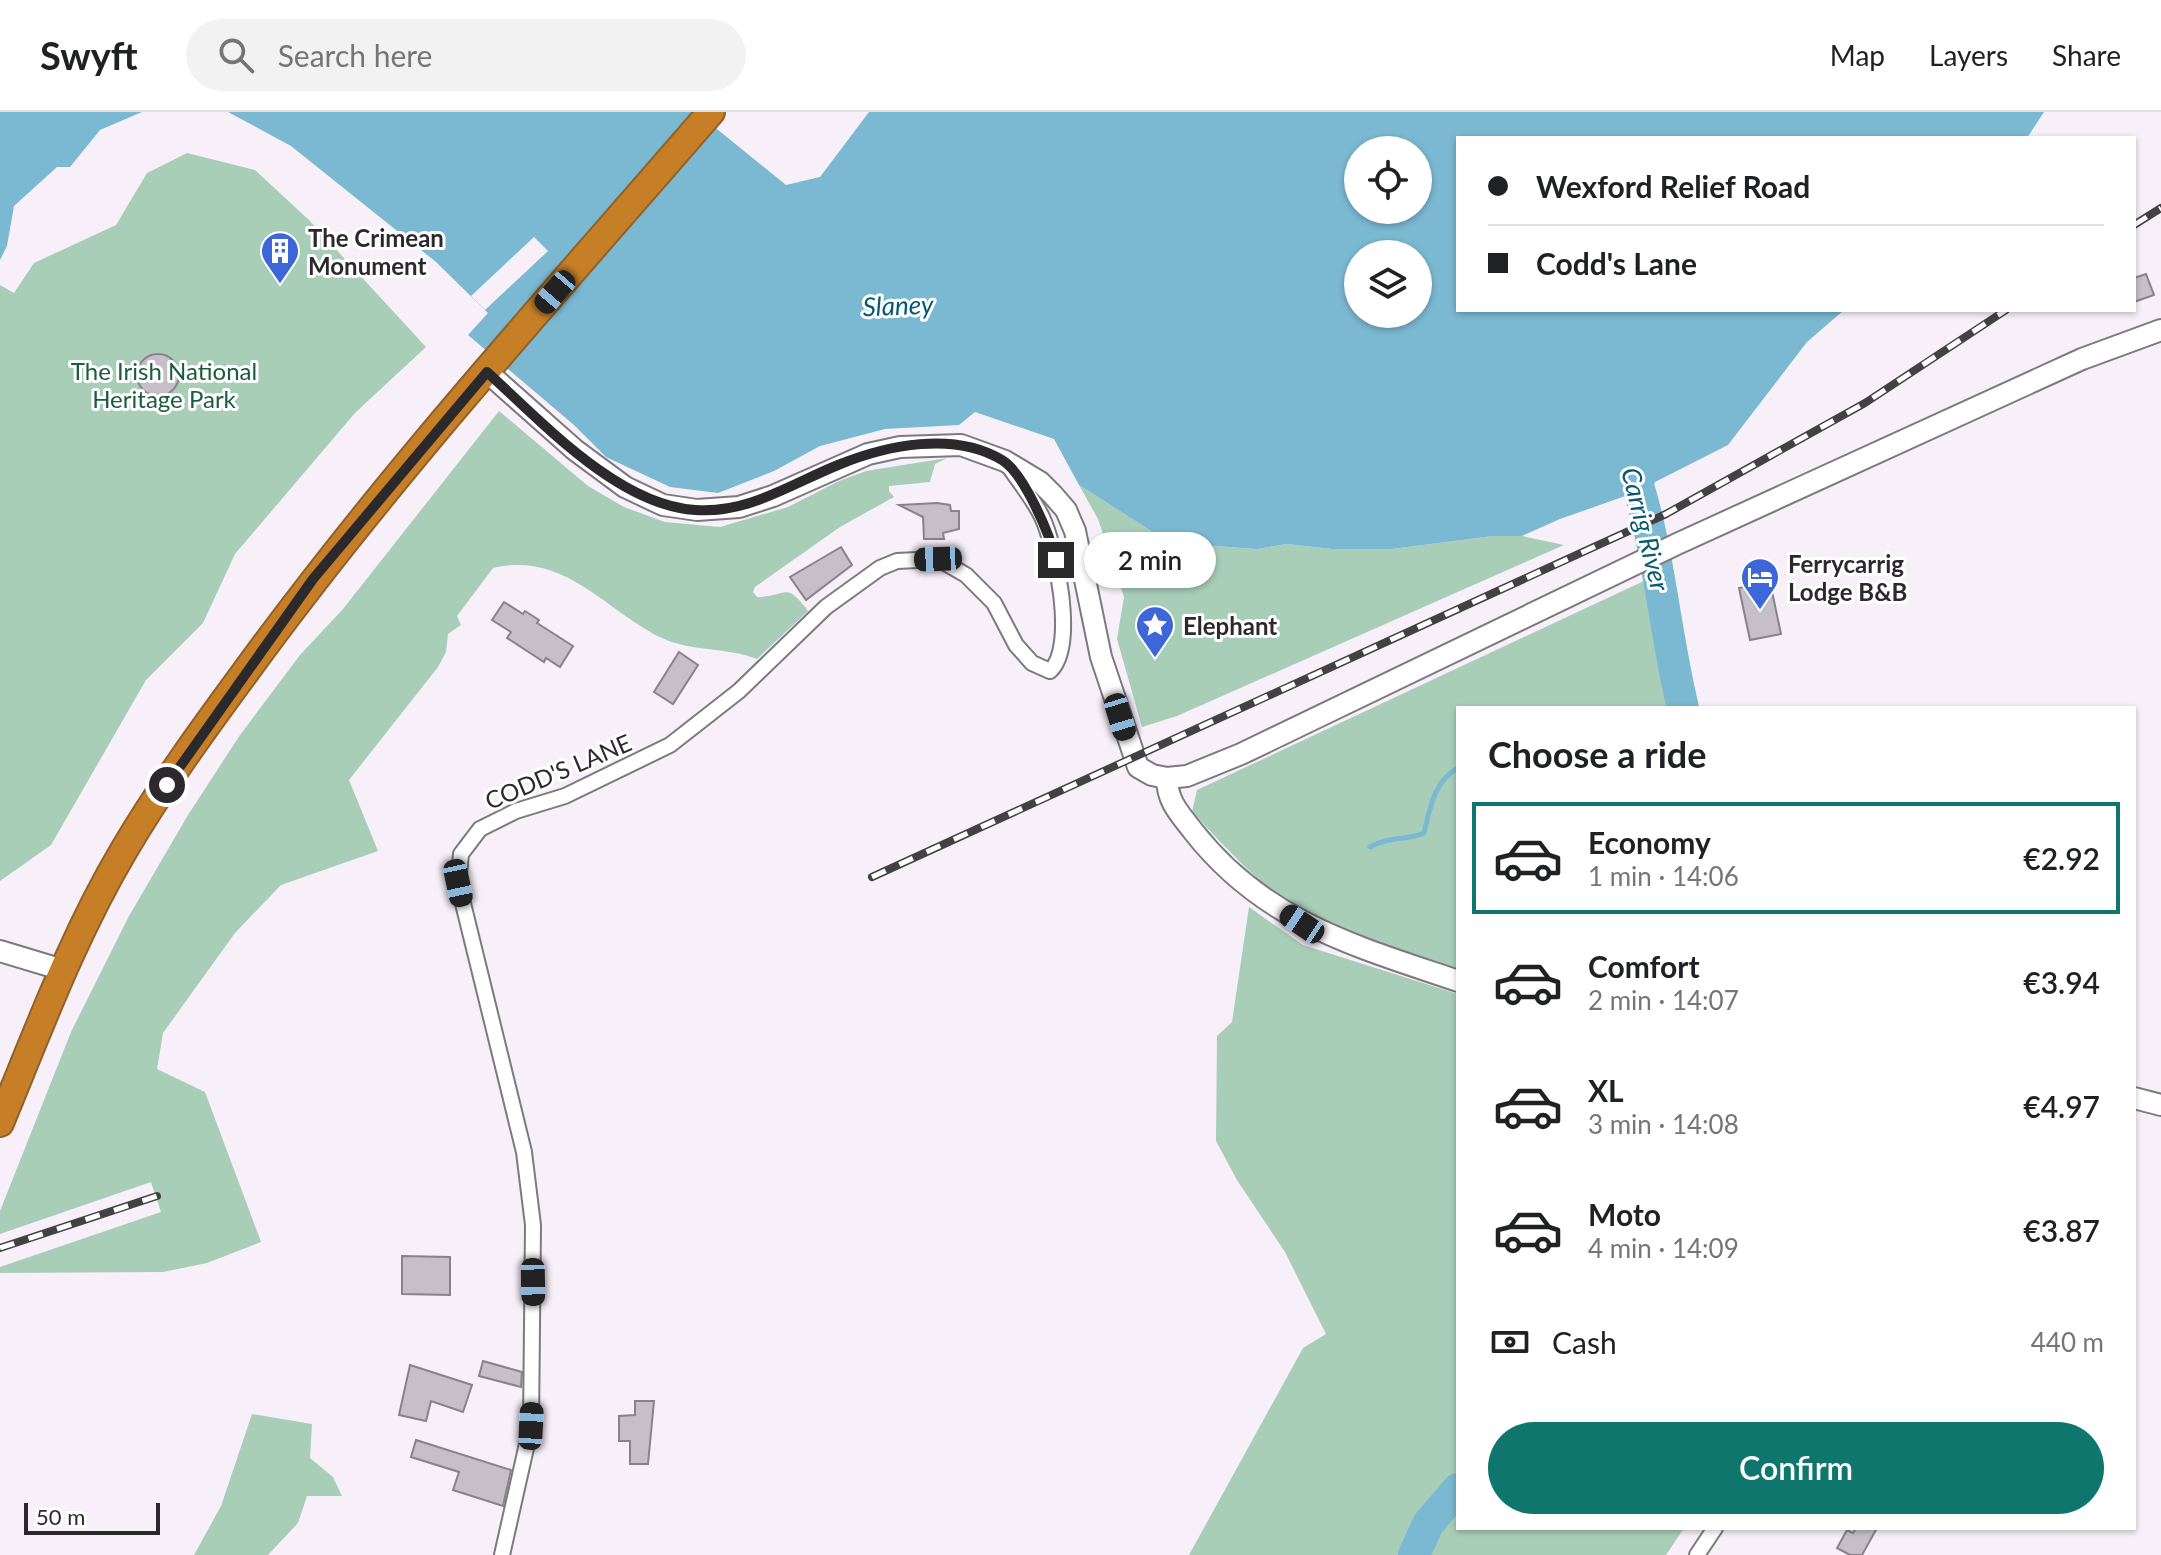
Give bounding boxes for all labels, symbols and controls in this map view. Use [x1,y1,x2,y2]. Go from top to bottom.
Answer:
search box [186,19,746,91]
text: Swyft [40,32,138,78]
icon: search [214,33,258,77]
text: Search here [278,37,432,73]
text: Map [1830,38,1885,72]
text: Layers [1929,38,2008,72]
text: Share [2052,38,2121,72]
map controls [1344,136,1432,328]
button: locate [1344,136,1432,224]
text: Wexford Relief Road [1536,168,1810,204]
place label: The Crimean Monument [308,223,444,280]
building icon: The Crimean Monument [259,230,301,285]
button: layers [1344,240,1432,328]
text: Codd's Lane [1536,245,1697,281]
car [530,266,580,318]
water label: Slaney [862,288,934,322]
park label: The Irish National Heritage Park [71,356,257,413]
water label: Carrig River [1615,464,1677,595]
callout: 2 min [1084,532,1216,588]
route end [1038,542,1074,578]
text: 2 min [1118,544,1182,576]
car [914,546,962,572]
place label: Ferrycarrig Lodge B&B [1788,549,1907,606]
hotel icon: Ferrycarrig Lodge B&B [1739,556,1781,611]
place icon: Elephant [1134,604,1176,659]
place label: Elephant [1183,611,1277,640]
car [1102,691,1138,743]
street label: CODD'S LANE [480,727,636,815]
text: Choose a ride [1488,732,1707,776]
route start [149,767,185,803]
icon: car [1492,822,1564,894]
text: Economy [1588,824,1711,860]
text: €2.92 [2023,840,2100,876]
car [441,857,475,909]
text: 1 min · 14:06 [1588,860,1739,892]
car [1275,901,1329,947]
icon: car [1492,946,1564,1018]
text: Comfort [1588,948,1700,984]
text: €3.94 [2023,964,2100,1000]
text: 2 min · 14:07 [1588,984,1739,1016]
icon: car [1492,1070,1564,1142]
text: XL [1588,1072,1624,1108]
text: €4.97 [2023,1088,2100,1124]
text: 3 min · 14:08 [1588,1108,1739,1140]
icon: car [1492,1194,1564,1266]
text: Moto [1588,1196,1661,1232]
text: €3.87 [2023,1212,2100,1248]
text: 4 min · 14:09 [1588,1232,1739,1264]
car [521,1258,545,1306]
icon: cash [1488,1320,1532,1364]
text: Cash [1552,1324,1617,1360]
text: 440 m [2031,1326,2104,1358]
car [518,1401,544,1451]
button: Confirm [1488,1422,2104,1514]
scale bar [24,1499,160,1535]
text: 50 m [36,1503,85,1530]

